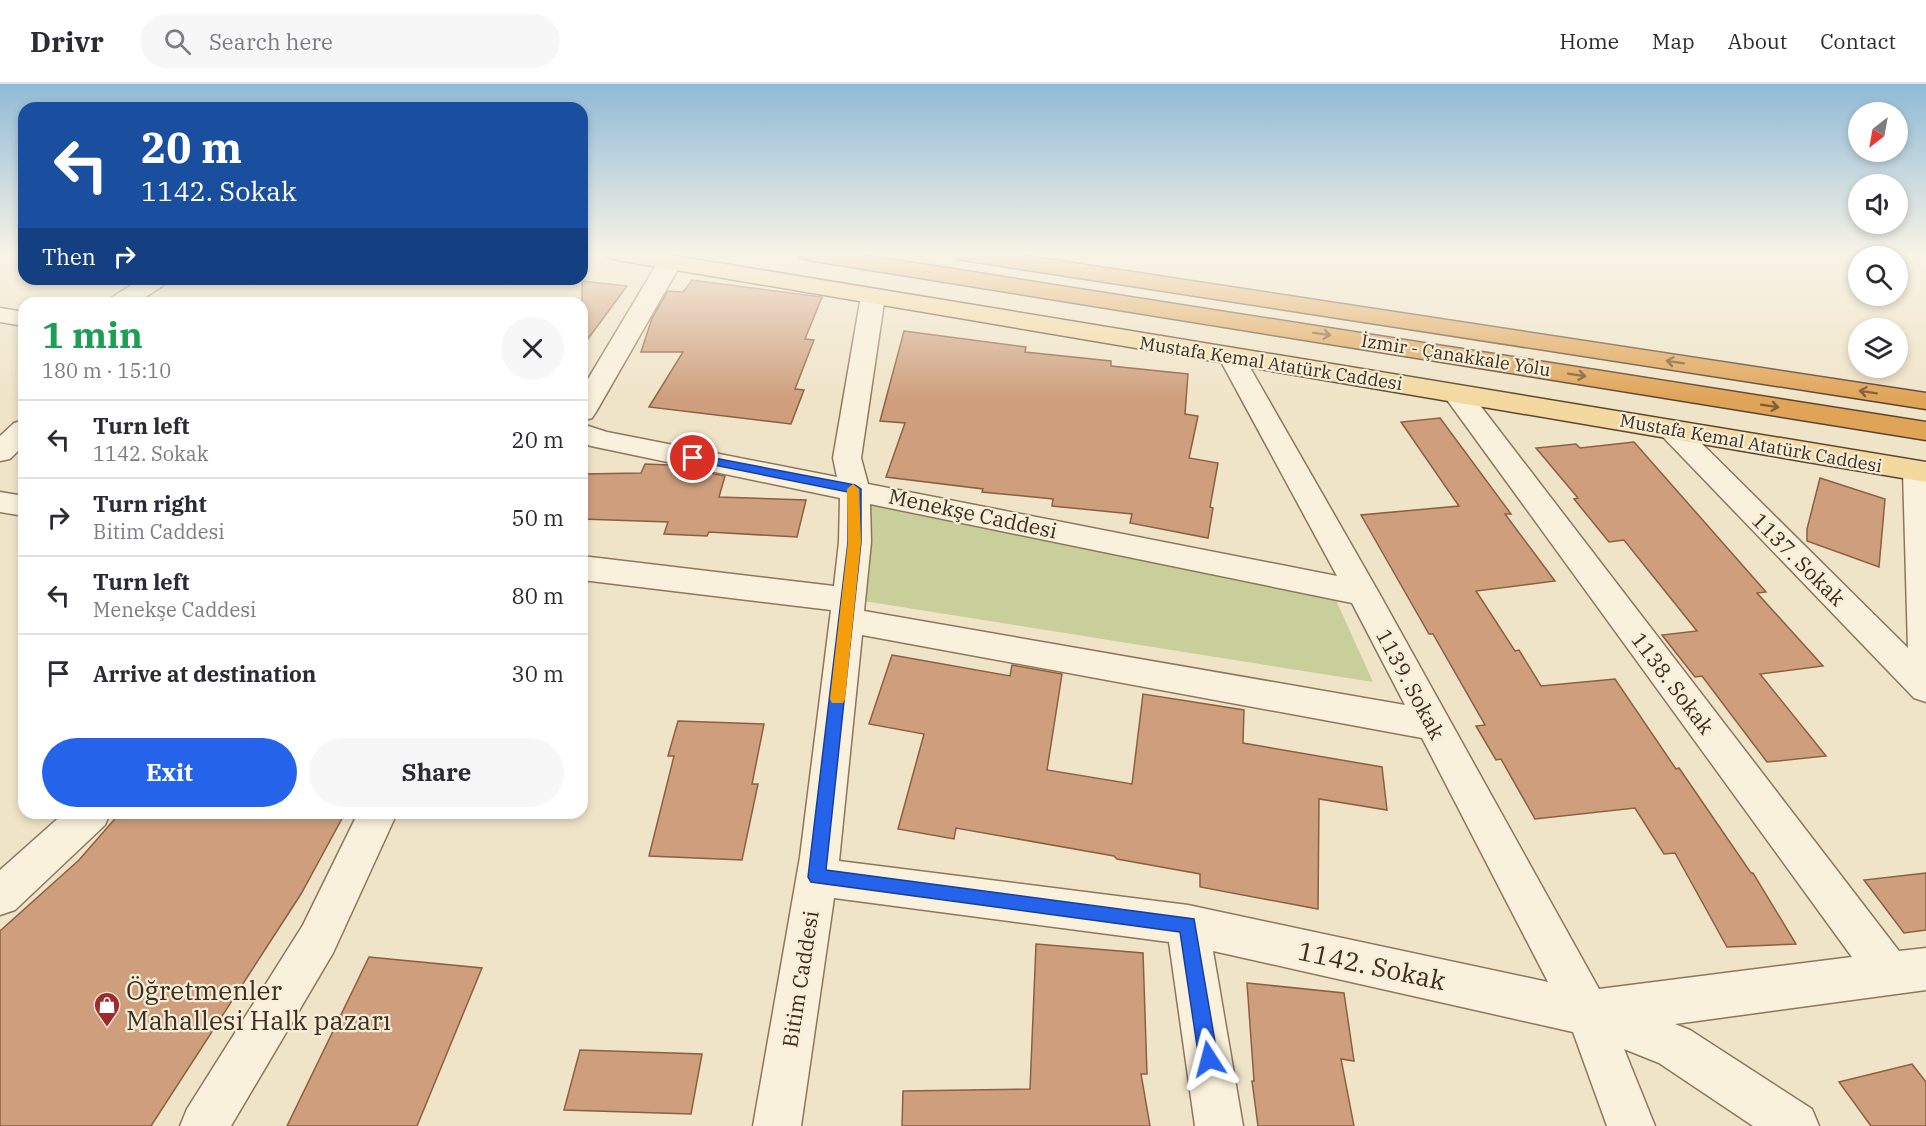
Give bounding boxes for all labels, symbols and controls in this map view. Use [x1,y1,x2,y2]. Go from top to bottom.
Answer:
search box [140,14,560,68]
text: Drivr [30,23,104,60]
icon: search [161,25,194,58]
text: Search here [209,27,333,56]
text: Home [1559,27,1619,55]
text: Map [1652,27,1695,55]
text: About [1728,27,1787,55]
text: Contact [1820,27,1896,55]
north arrow [1848,102,1908,162]
map controls [1848,102,1908,378]
text: 20 m [141,120,242,175]
icon: left [42,126,120,204]
text: 1142. Sokak [141,173,297,208]
button: sound [1848,174,1908,234]
icon: right [108,240,141,273]
text: Then [42,242,96,271]
button: search [1848,246,1908,306]
text: 1 min [42,311,143,358]
button: close [501,317,564,380]
button: layers [1848,318,1908,378]
one-way arrow [1312,329,1332,340]
street label: İzmir - Çanakkale Yolu [1360,329,1552,381]
street label: Mustafa Kemal Atatürk Caddesi [1138,331,1404,395]
text: 180 m · 15:10 [42,357,171,384]
one-way arrow [1666,357,1686,368]
one-way arrow [1567,370,1586,381]
one-way arrow [1859,386,1879,397]
one-way arrow [1759,401,1779,412]
street label: Mustafa Kemal Atatürk Caddesi [1618,409,1884,477]
text: Turn left [93,411,189,440]
icon: left [42,423,75,456]
text: 20 m [512,425,564,454]
pin [667,432,718,483]
text: 1142. Sokak [93,440,208,467]
icon: arrive [676,441,709,474]
street label: Menekşe Caddesi [886,481,1060,545]
text: Turn right [93,489,207,518]
icon: right [42,501,75,534]
text: 50 m [512,503,564,532]
street label: 1137. Sokak [1746,506,1852,612]
text: Bitim Caddesi [93,518,225,545]
text: Turn left [93,567,189,596]
icon: left [42,579,75,612]
text: 80 m [512,581,564,610]
text: Menekşe Caddesi [93,596,256,623]
street label: 1139. Sokak [1370,624,1452,745]
street label: 1138. Sokak [1625,626,1721,740]
icon: arrive [42,657,75,690]
text: Arrive at destination [93,659,316,688]
text: 30 m [512,659,564,688]
button: Exit [42,738,297,807]
button: Share [309,738,564,807]
street label: Bitim Caddesi [775,909,825,1049]
street label: 1142. Sokak [1295,933,1449,997]
place label: Öğretmenler Mahallesi Halk pazarı [126,973,391,1037]
shop icon: Öğretmenler Mahallesi Halk pazarı [92,990,122,1028]
position arrow [1177,1027,1241,1091]

